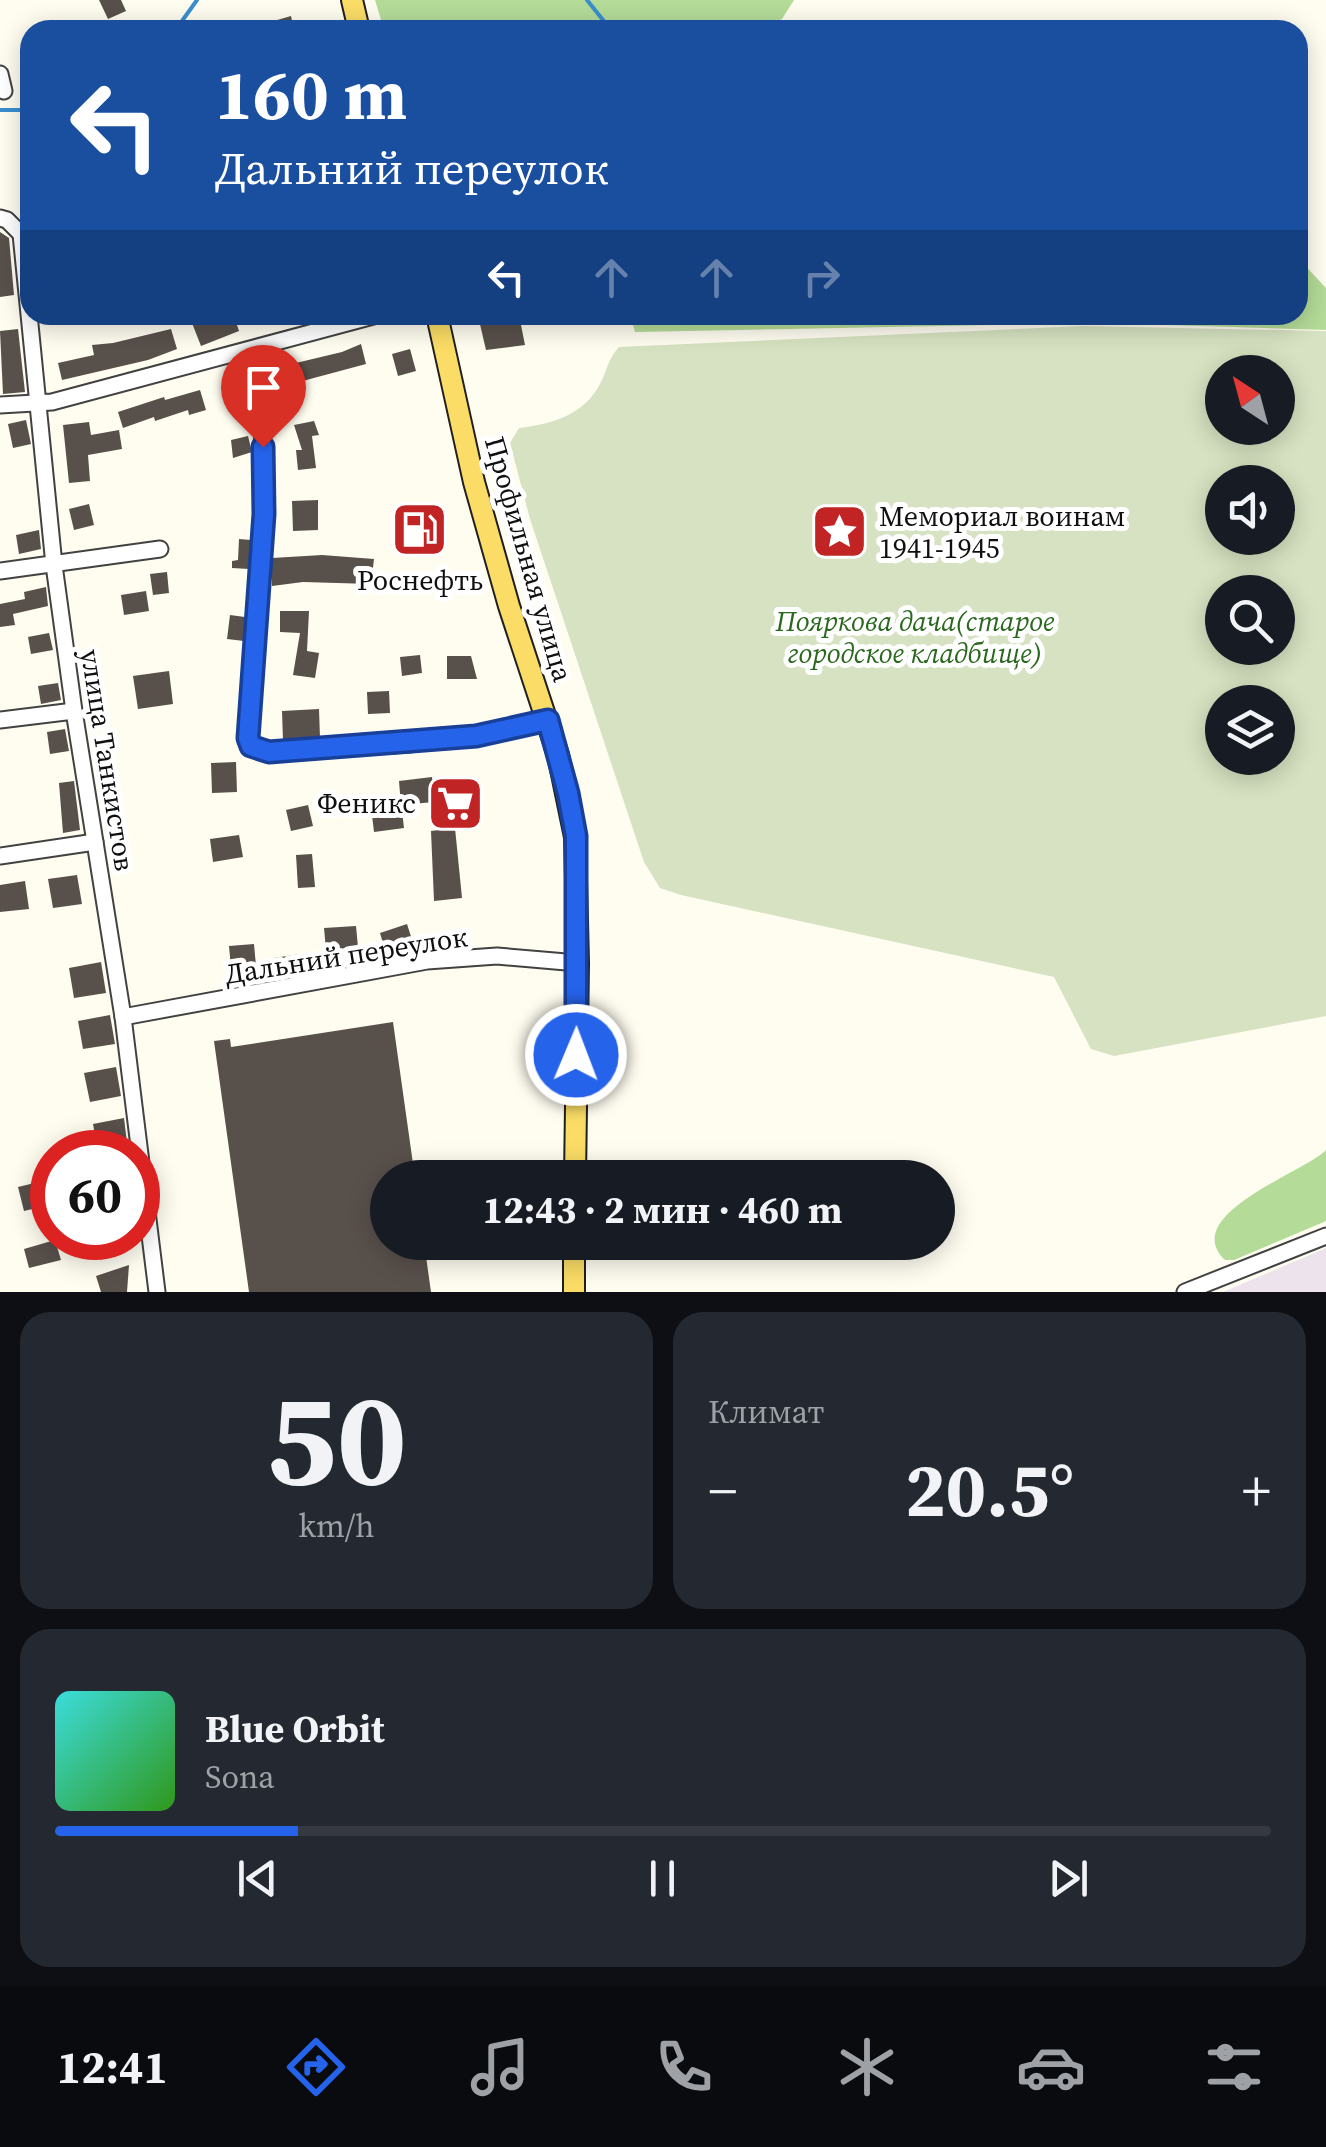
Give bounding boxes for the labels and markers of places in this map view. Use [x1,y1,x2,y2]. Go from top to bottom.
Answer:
pin [221,345,306,448]
place label: Мемориал воинам 1941-1945 [879,497,1125,567]
fuel station icon: Роснефть [390,499,450,559]
place icon: Мемориал воинам 1941-1945 [810,502,870,562]
place label: Роснефть [357,561,483,599]
supermarket icon: Феникс [425,773,485,833]
place label: Феникс [317,784,416,822]

